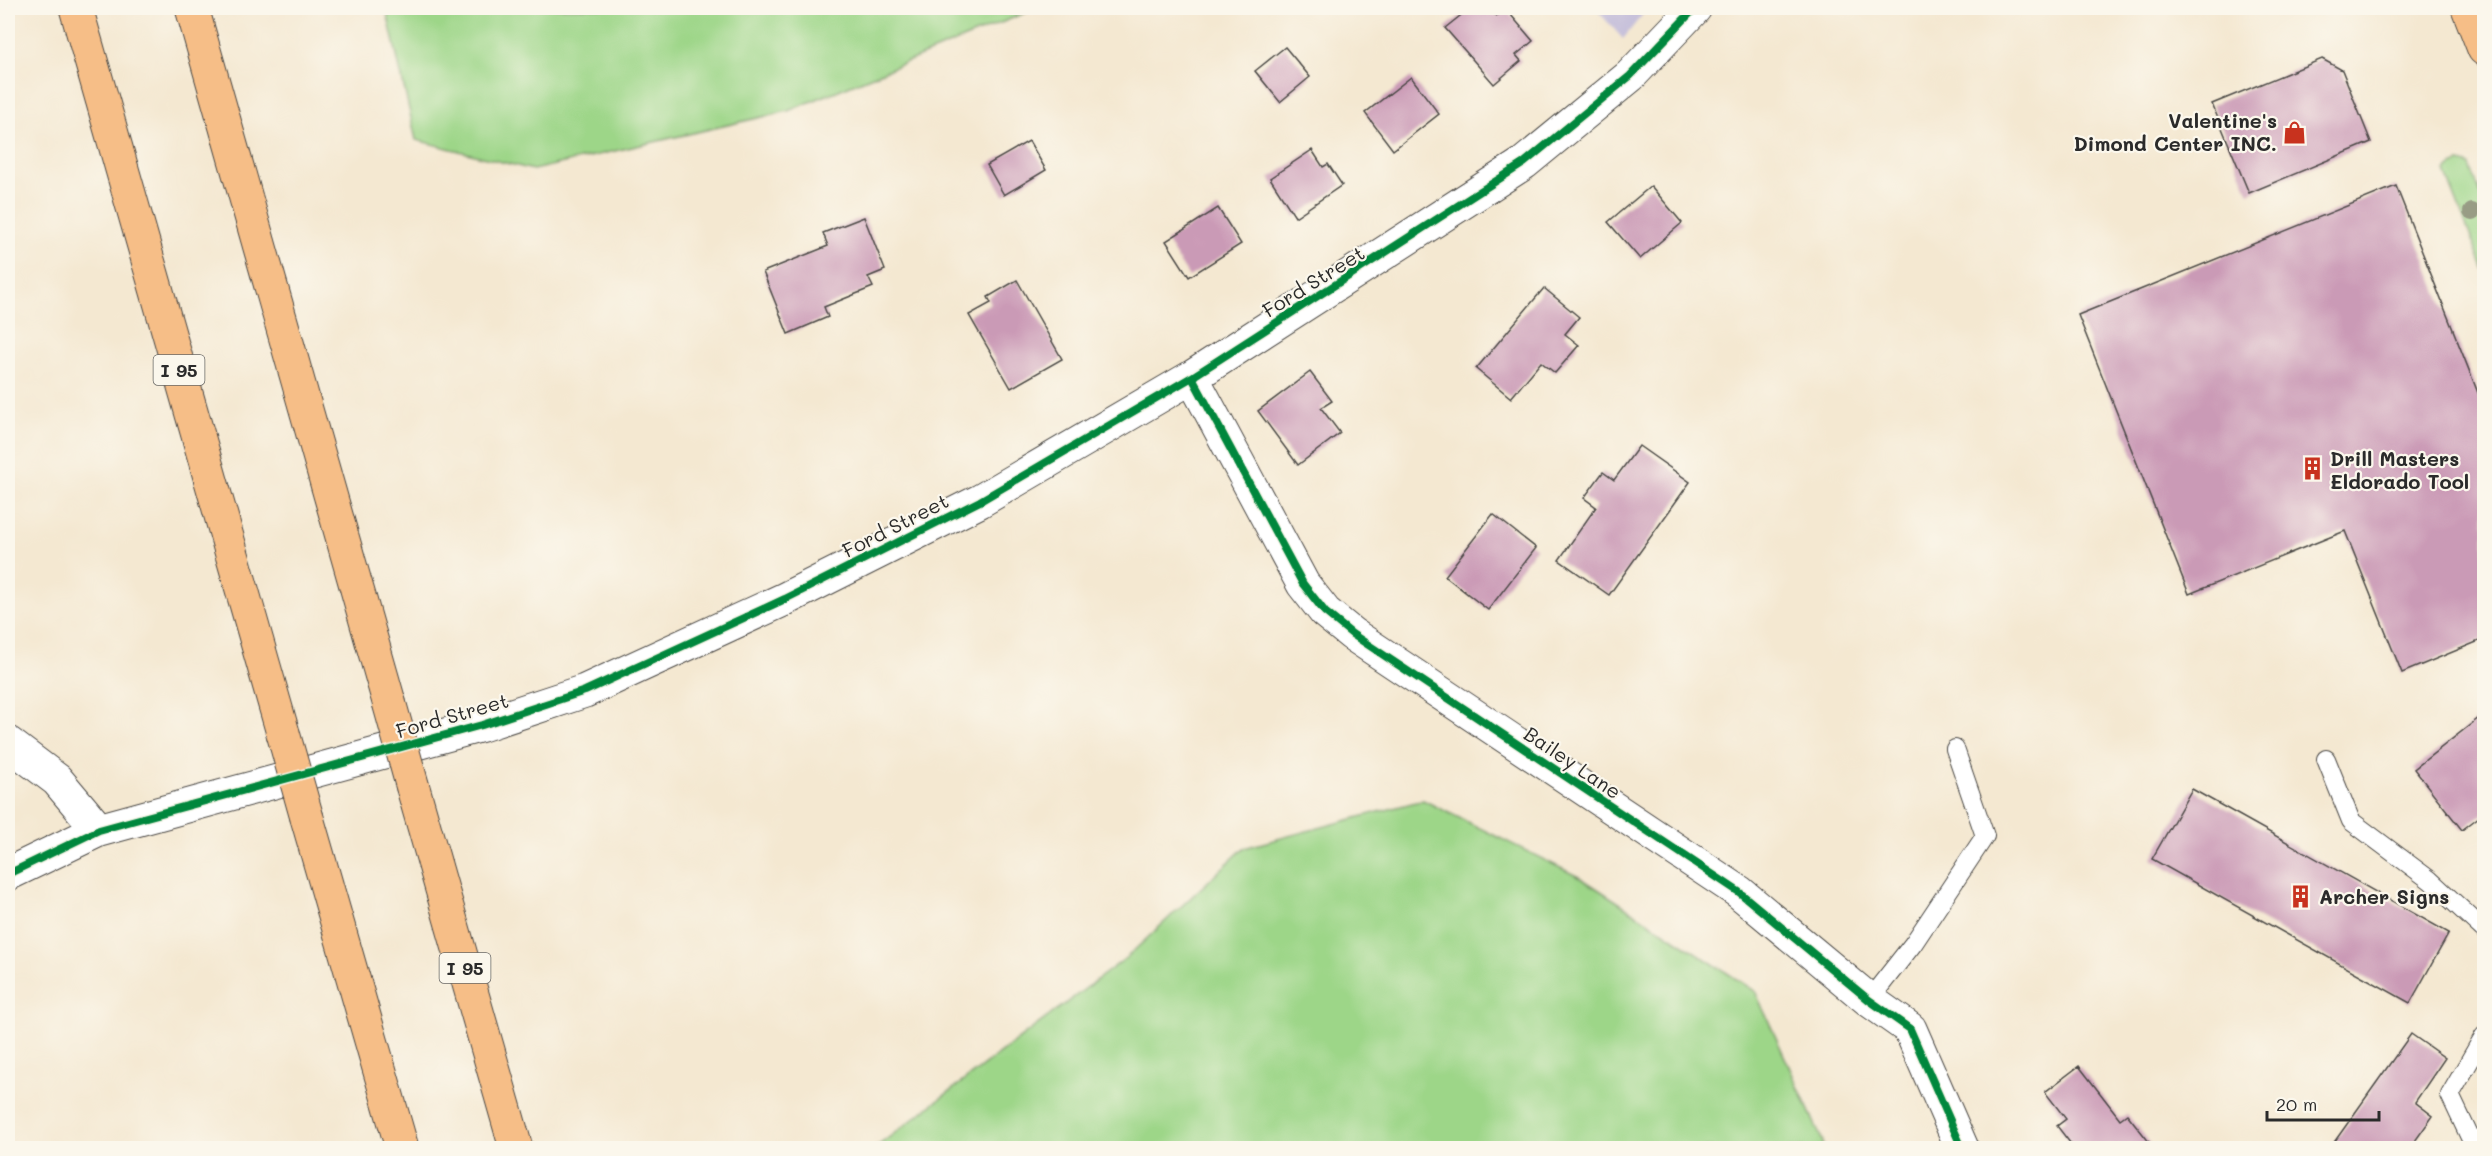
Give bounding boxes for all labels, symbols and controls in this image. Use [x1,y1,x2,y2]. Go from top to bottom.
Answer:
place label: Valentine's Dimond Center INC. [2074,107,2277,156]
shop icon: Valentine's Dimond Center INC. [2282,119,2308,145]
street label: Ford Street [1257,239,1369,323]
road number: I 95 [154,355,204,385]
place label: Drill Masters Eldorado Tool [2330,445,2469,494]
building icon: Drill Masters Eldorado Tool [2299,456,2325,482]
street label: Ford Street [837,487,953,563]
street label: Ford Street [393,687,511,743]
street label: Bailey Lane [1519,720,1627,804]
building icon: Archer Signs [2288,883,2314,909]
place label: Archer Signs [2319,883,2449,909]
road number: I 95 [440,953,490,983]
scale bar [2267,1084,2380,1122]
text: 20 m [2276,1092,2317,1116]

